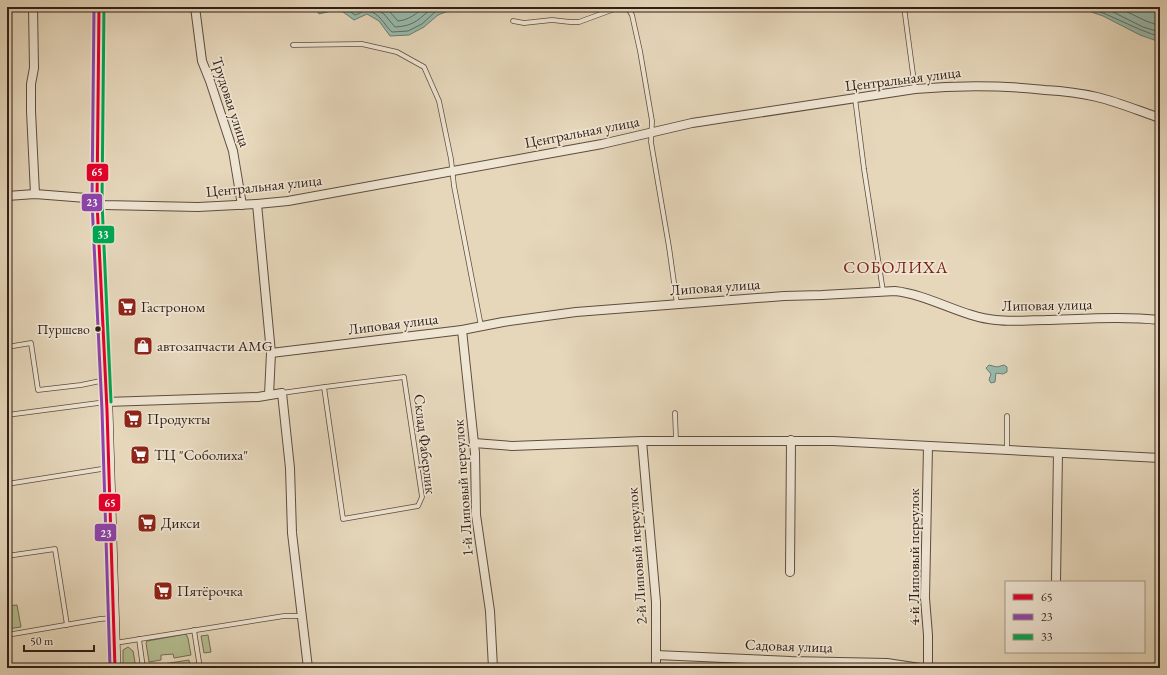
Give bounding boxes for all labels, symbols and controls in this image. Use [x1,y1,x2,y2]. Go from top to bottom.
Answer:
street label: Трудовая улица [208,54,255,149]
street label: Центральная улица [844,62,962,95]
street label: Центральная улица [523,111,641,152]
line badge: 65 [86,163,109,182]
text: 65 [91,165,103,179]
street label: Центральная улица [205,170,323,201]
line badge: 23 [81,193,103,212]
text: 23 [86,195,98,209]
line badge: 33 [92,225,115,244]
text: 33 [97,227,109,241]
district label: СОБОЛИХА [843,256,949,278]
street label: Липовая улица [669,274,761,299]
street label: Липовая улица [1002,294,1092,315]
supermarket icon: Гастроном [116,296,138,318]
place label: Гастроном [141,297,206,316]
street label: Липовая улица [347,309,439,338]
place label: Пуршево [37,320,90,338]
marker: Пуршево [93,324,103,334]
shop icon: автозапчасти AMG [132,335,154,357]
place label: автозапчасти AMG [157,336,273,355]
street label: Склад Фаберлик [410,393,441,495]
supermarket icon: Продукты [122,408,144,430]
place label: Продукты [147,409,210,428]
street label: 1-й Липовый переулок [448,419,477,557]
supermarket icon: ТЦ "Соболиха" [129,444,151,466]
place label: ТЦ "Соболиха" [154,445,248,464]
street label: 2-й Липовый переулок [622,487,651,625]
street label: 4-й Липовый переулок [904,488,923,626]
line badge: 65 [98,493,121,512]
text: 65 [104,496,116,510]
supermarket icon: Дикси [136,512,158,534]
place label: Дикси [161,513,200,532]
line badge: 23 [94,523,117,542]
text: 23 [100,526,112,540]
supermarket icon: Пятёрочка [152,580,174,602]
place label: Пятёрочка [177,581,243,600]
legend [1005,581,1145,653]
text: 65 [1041,589,1053,605]
text: 23 [1041,609,1053,625]
scale bar [24,627,94,653]
text: 33 [1041,629,1053,645]
text: 50 m [30,633,54,649]
street label: Садовая улица [745,634,833,657]

